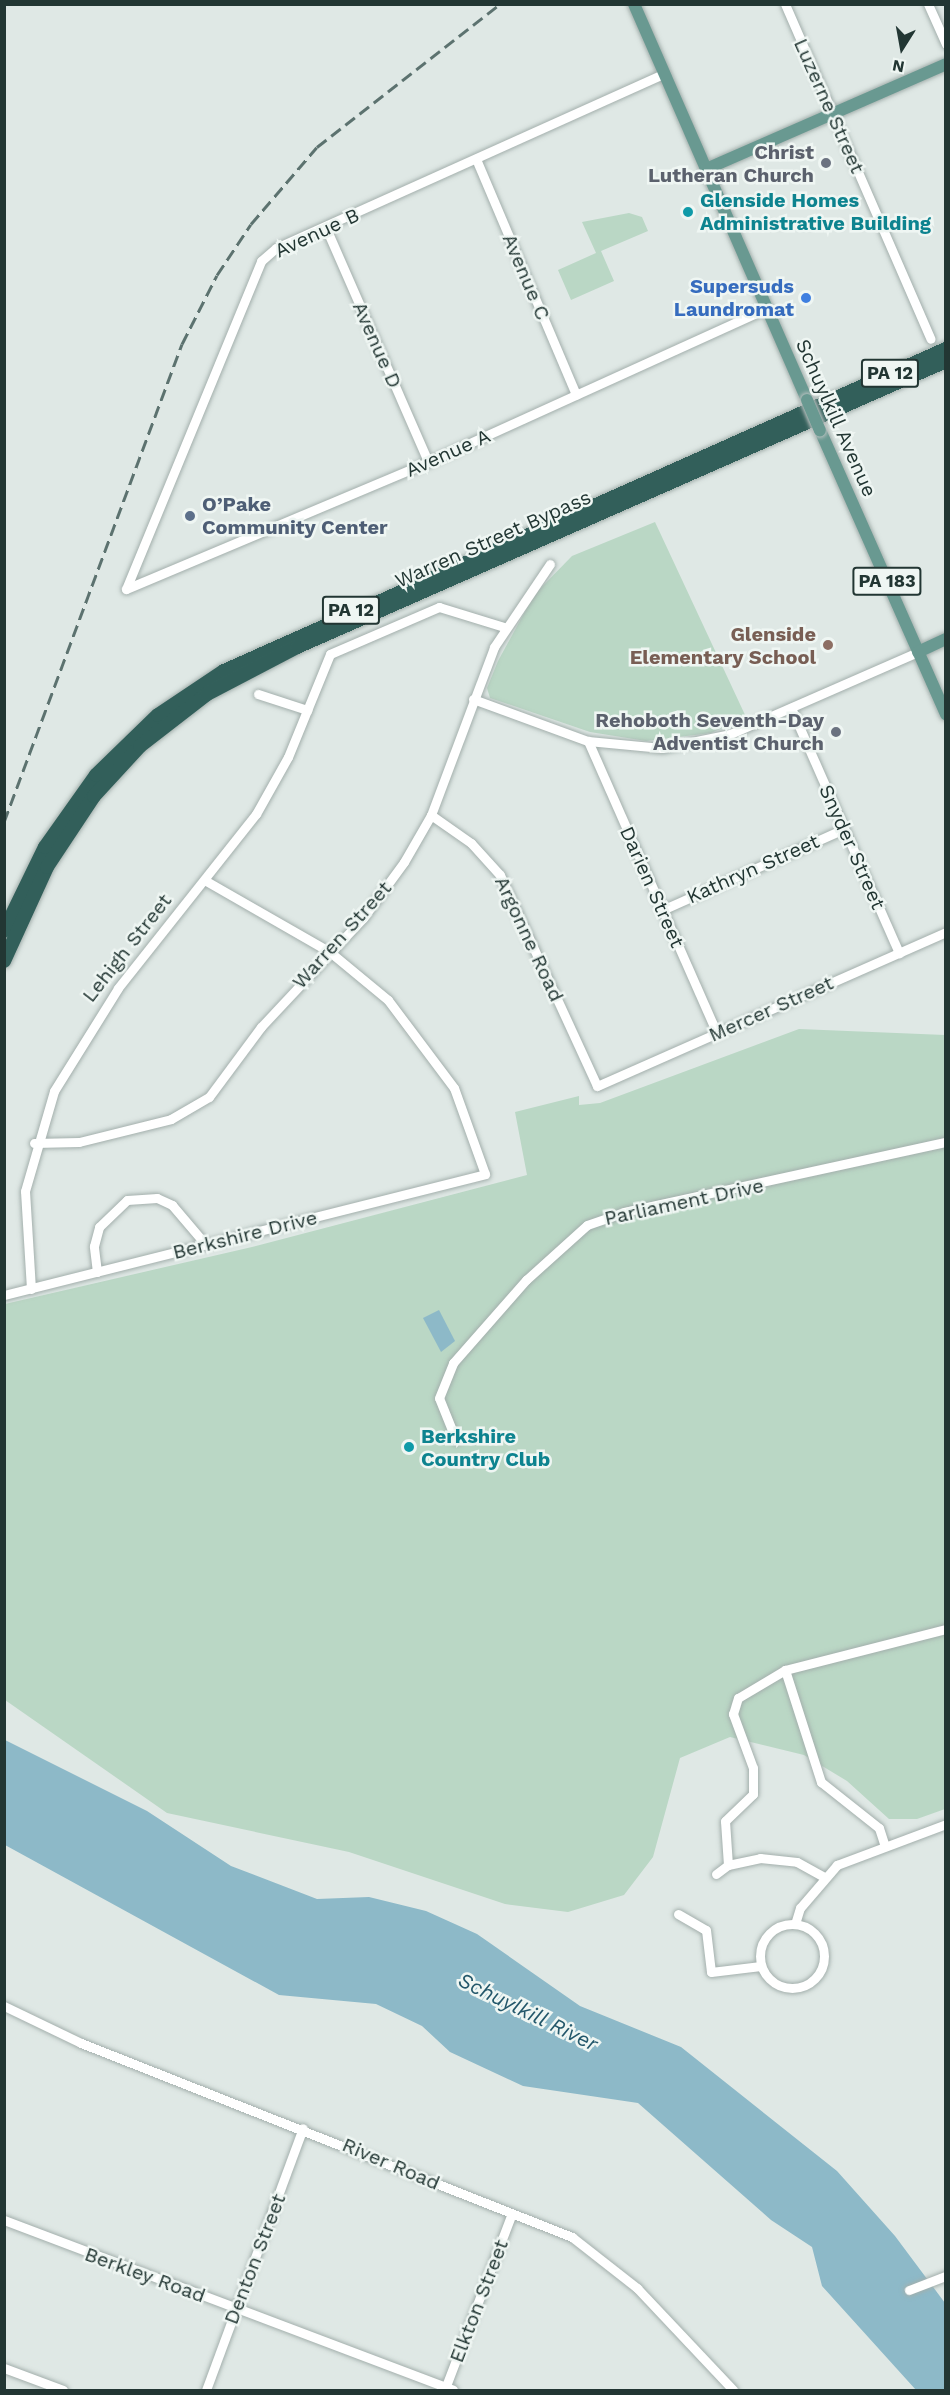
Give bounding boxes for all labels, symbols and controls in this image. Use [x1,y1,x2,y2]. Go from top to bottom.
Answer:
north arrow [872,18,932,78]
street label: Luzerne Street [789,35,869,177]
text: N [891,56,906,77]
place label: Christ Lutheran Church [648,140,814,187]
marker: Christ Lutheran Church [819,156,833,170]
place label: Glenside Homes Administrative Building [700,189,931,236]
street label: Avenue B [271,203,363,263]
marker: Glenside Homes Administrative Building [681,205,695,219]
street label: Avenue C [497,230,555,324]
place label: Supersuds Laundromat [674,274,794,321]
marker: Supersuds Laundromat [799,291,813,305]
street label: Avenue D [347,298,407,392]
street label: Schuylkill Avenue [790,335,882,501]
road number: PA 12 [860,358,920,388]
street label: Avenue A [402,424,494,482]
street label: Warren Street Bypass [391,485,595,593]
place label: O’Pake Community Center [202,492,388,539]
marker: O’Pake Community Center [183,509,197,523]
road number: PA 183 [851,566,923,596]
road number: PA 12 [321,595,381,625]
place label: Glenside Elementary School [629,622,816,669]
marker: Glenside Elementary School [821,638,835,652]
place label: Rehoboth Seventh-Day Adventist Church [595,708,824,755]
marker: Rehoboth Seventh-Day Adventist Church [829,725,843,739]
street label: Snyder Street [814,781,890,913]
street label: Darien Street [615,823,689,951]
street label: Kathryn Street [683,829,823,909]
street label: Argonne Road [490,873,568,1005]
street label: Warren Street [287,876,397,994]
street label: Lehigh Street [77,889,177,1007]
street label: Mercer Street [705,971,837,1047]
street label: Parliament Drive [602,1173,766,1231]
street label: Berkshire Drive [170,1205,320,1265]
place label: Berkshire Country Club [421,1424,551,1471]
marker: Berkshire Country Club [402,1440,416,1454]
water label: Schuylkill River [454,1967,602,2057]
street label: River Road [338,2133,444,2195]
street label: Denton Street [219,2190,291,2328]
street label: Elkton Street [445,2236,513,2366]
street label: Berkley Road [81,2242,209,2308]

